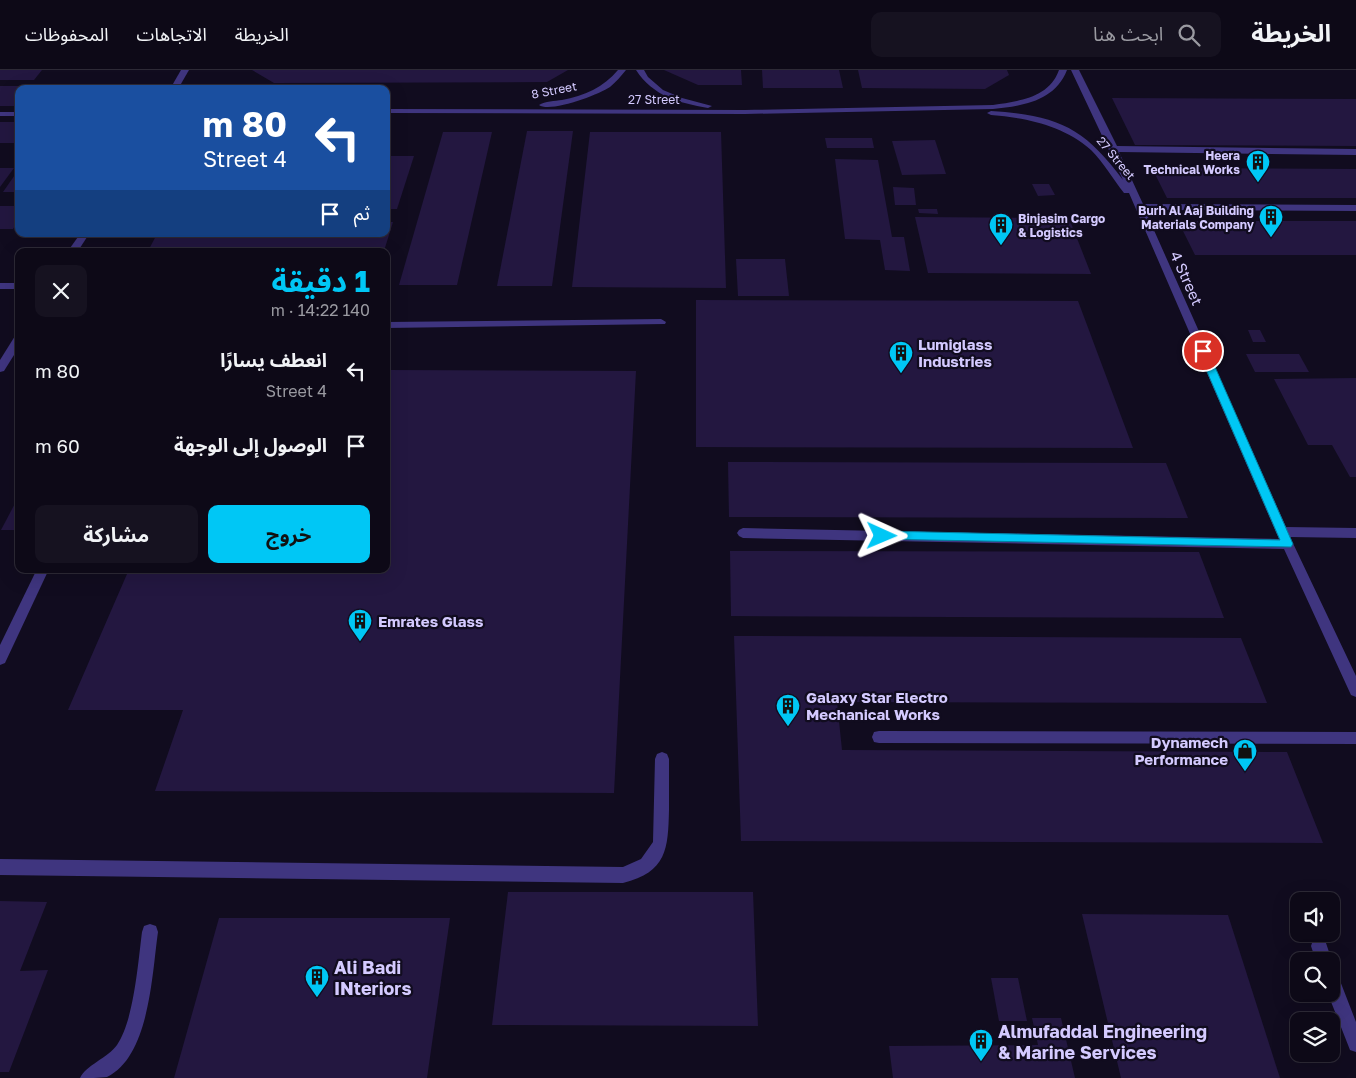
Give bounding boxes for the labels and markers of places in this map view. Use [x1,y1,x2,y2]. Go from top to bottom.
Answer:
place label: Heera Technical Works [1144,148,1240,177]
building icon: Heera Technical Works [1245,149,1271,183]
place label: Burh Al Aaj Building Materials Company [1138,203,1255,232]
building icon: Burh Al Aaj Building Materials Company [1258,204,1284,238]
place label: Binjasim Cargo & Logistics [1018,211,1105,240]
building icon: Binjasim Cargo & Logistics [988,212,1014,246]
pin [1182,330,1224,372]
place label: Lumiglass Industries [918,335,992,370]
building icon: Lumiglass Industries [888,340,914,374]
building icon: Emrates Glass [347,608,373,642]
place label: Emrates Glass [378,612,483,630]
place label: Galaxy Star Electro Mechanical Works [806,688,948,723]
building icon: Galaxy Star Electro Mechanical Works [775,693,801,727]
place label: Dynamech Performance [1134,733,1228,768]
shop icon: Dynamech Performance [1232,738,1258,772]
place label: Ali Badi INteriors [334,956,411,999]
building icon: Ali Badi INteriors [304,964,330,998]
place label: Almufaddal Engineering & Marine Services [998,1020,1207,1063]
building icon: Almufaddal Engineering & Marine Services [968,1028,994,1062]

